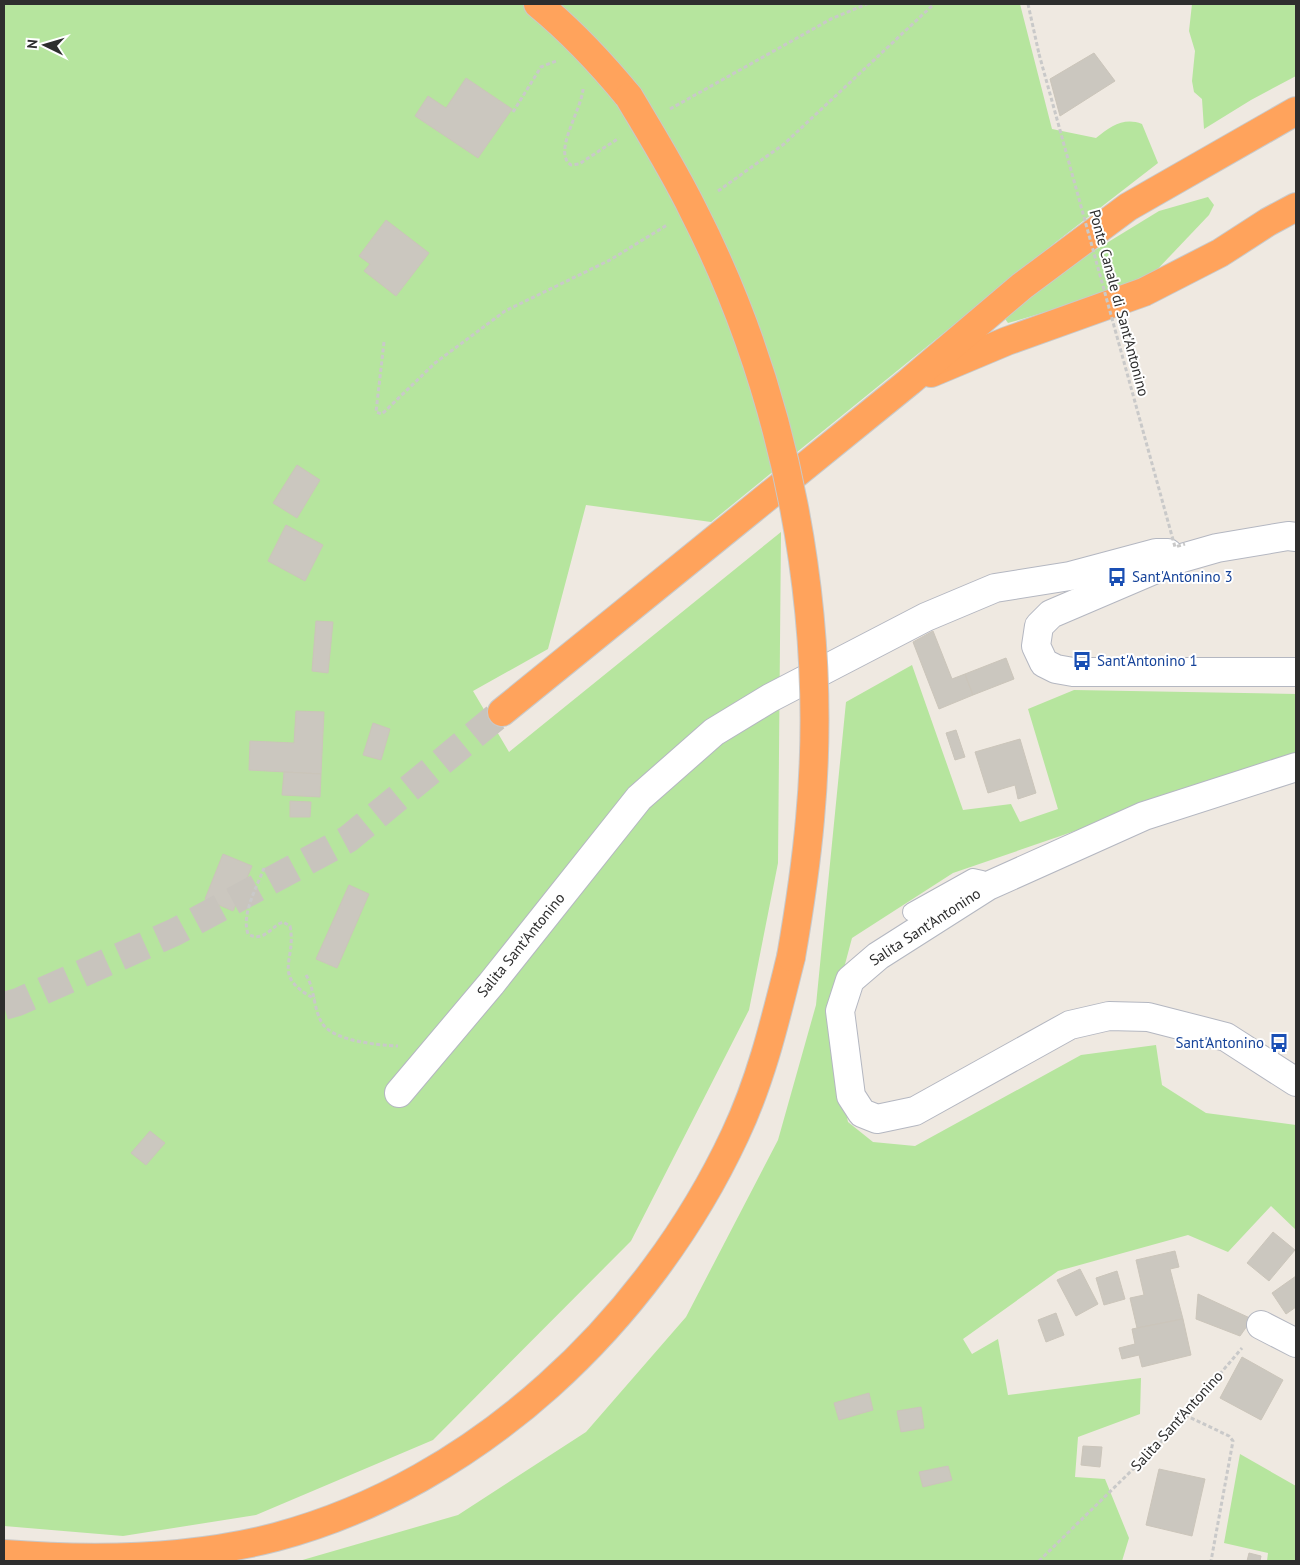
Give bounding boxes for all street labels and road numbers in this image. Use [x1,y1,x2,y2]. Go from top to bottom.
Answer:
street label: Ponte Canale di Sant'Antonino [1085,207,1154,398]
street label: Salita Sant'Antonino [866,884,984,970]
street label: Salita Sant'Antonino [473,889,569,1001]
street label: Salita Sant'Antonino [1126,1366,1227,1475]

